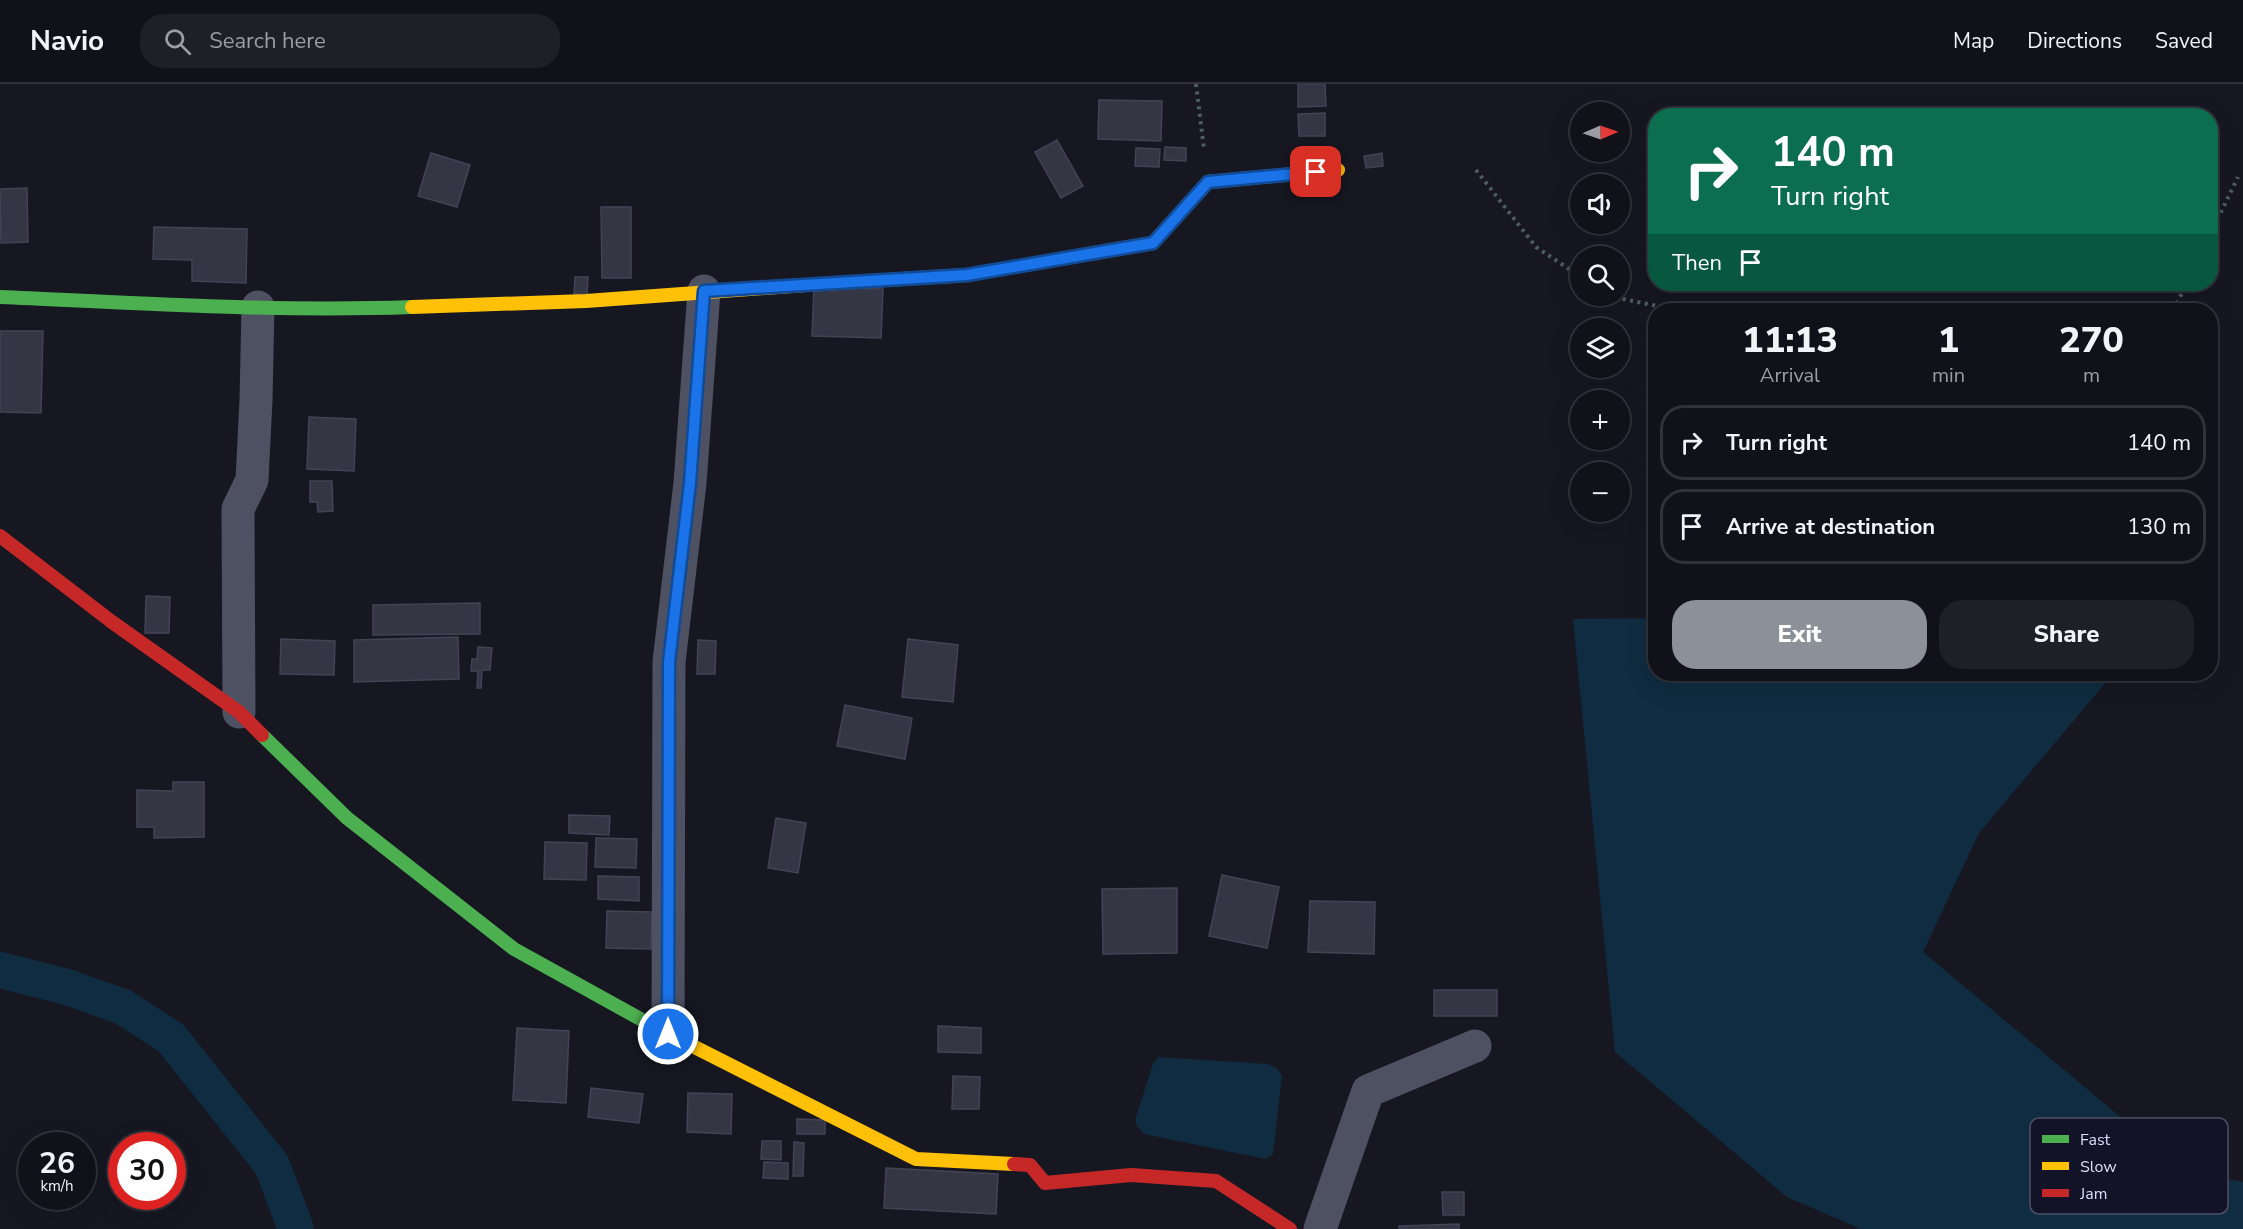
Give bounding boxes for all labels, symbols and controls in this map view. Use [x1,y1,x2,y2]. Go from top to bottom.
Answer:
search box [140,14,560,68]
text: Navio [30,22,104,60]
icon: search [161,25,194,58]
text: Search here [209,26,326,56]
text: Map [1953,27,1994,55]
text: Directions [2027,27,2122,55]
text: Saved [2155,27,2213,55]
north arrow [1570,102,1630,162]
map controls [1570,102,1630,522]
text: 140 m [1771,124,1895,181]
icon: right [1672,132,1750,210]
pin [1290,146,1341,197]
icon: arrive [1299,155,1332,188]
button: sound [1570,174,1630,234]
text: Turn right [1771,178,1889,215]
button: search [1570,246,1630,306]
icon: arrive [1734,246,1767,279]
text: Then [1672,248,1722,278]
text: 11:13 [1742,316,1838,365]
text: 1 [1938,316,1959,365]
text: 270 [2059,316,2124,365]
button: layers [1570,318,1630,378]
text: Arrival [1760,362,1820,389]
text: min [1932,362,1965,389]
text: m [2083,362,2100,389]
button: + [1570,390,1630,450]
icon: right [1675,426,1708,459]
text: Turn right [1726,428,1827,458]
text: 140 m [2127,428,2191,458]
button: − [1570,462,1630,522]
icon: arrive [1675,510,1708,543]
text: Arrive at destination [1726,512,1935,542]
text: 130 m [2127,512,2191,542]
button: Exit [1672,600,1927,669]
button: Share [1939,600,2194,669]
position arrow [636,1002,700,1066]
legend [2030,1118,2228,1214]
text: Fast [2080,1129,2111,1151]
speed limit sign: 30 [108,1132,186,1210]
text: 26 [39,1143,75,1184]
text: Slow [2080,1156,2117,1178]
text: km/h [40,1176,74,1196]
text: Jam [2079,1183,2107,1205]

